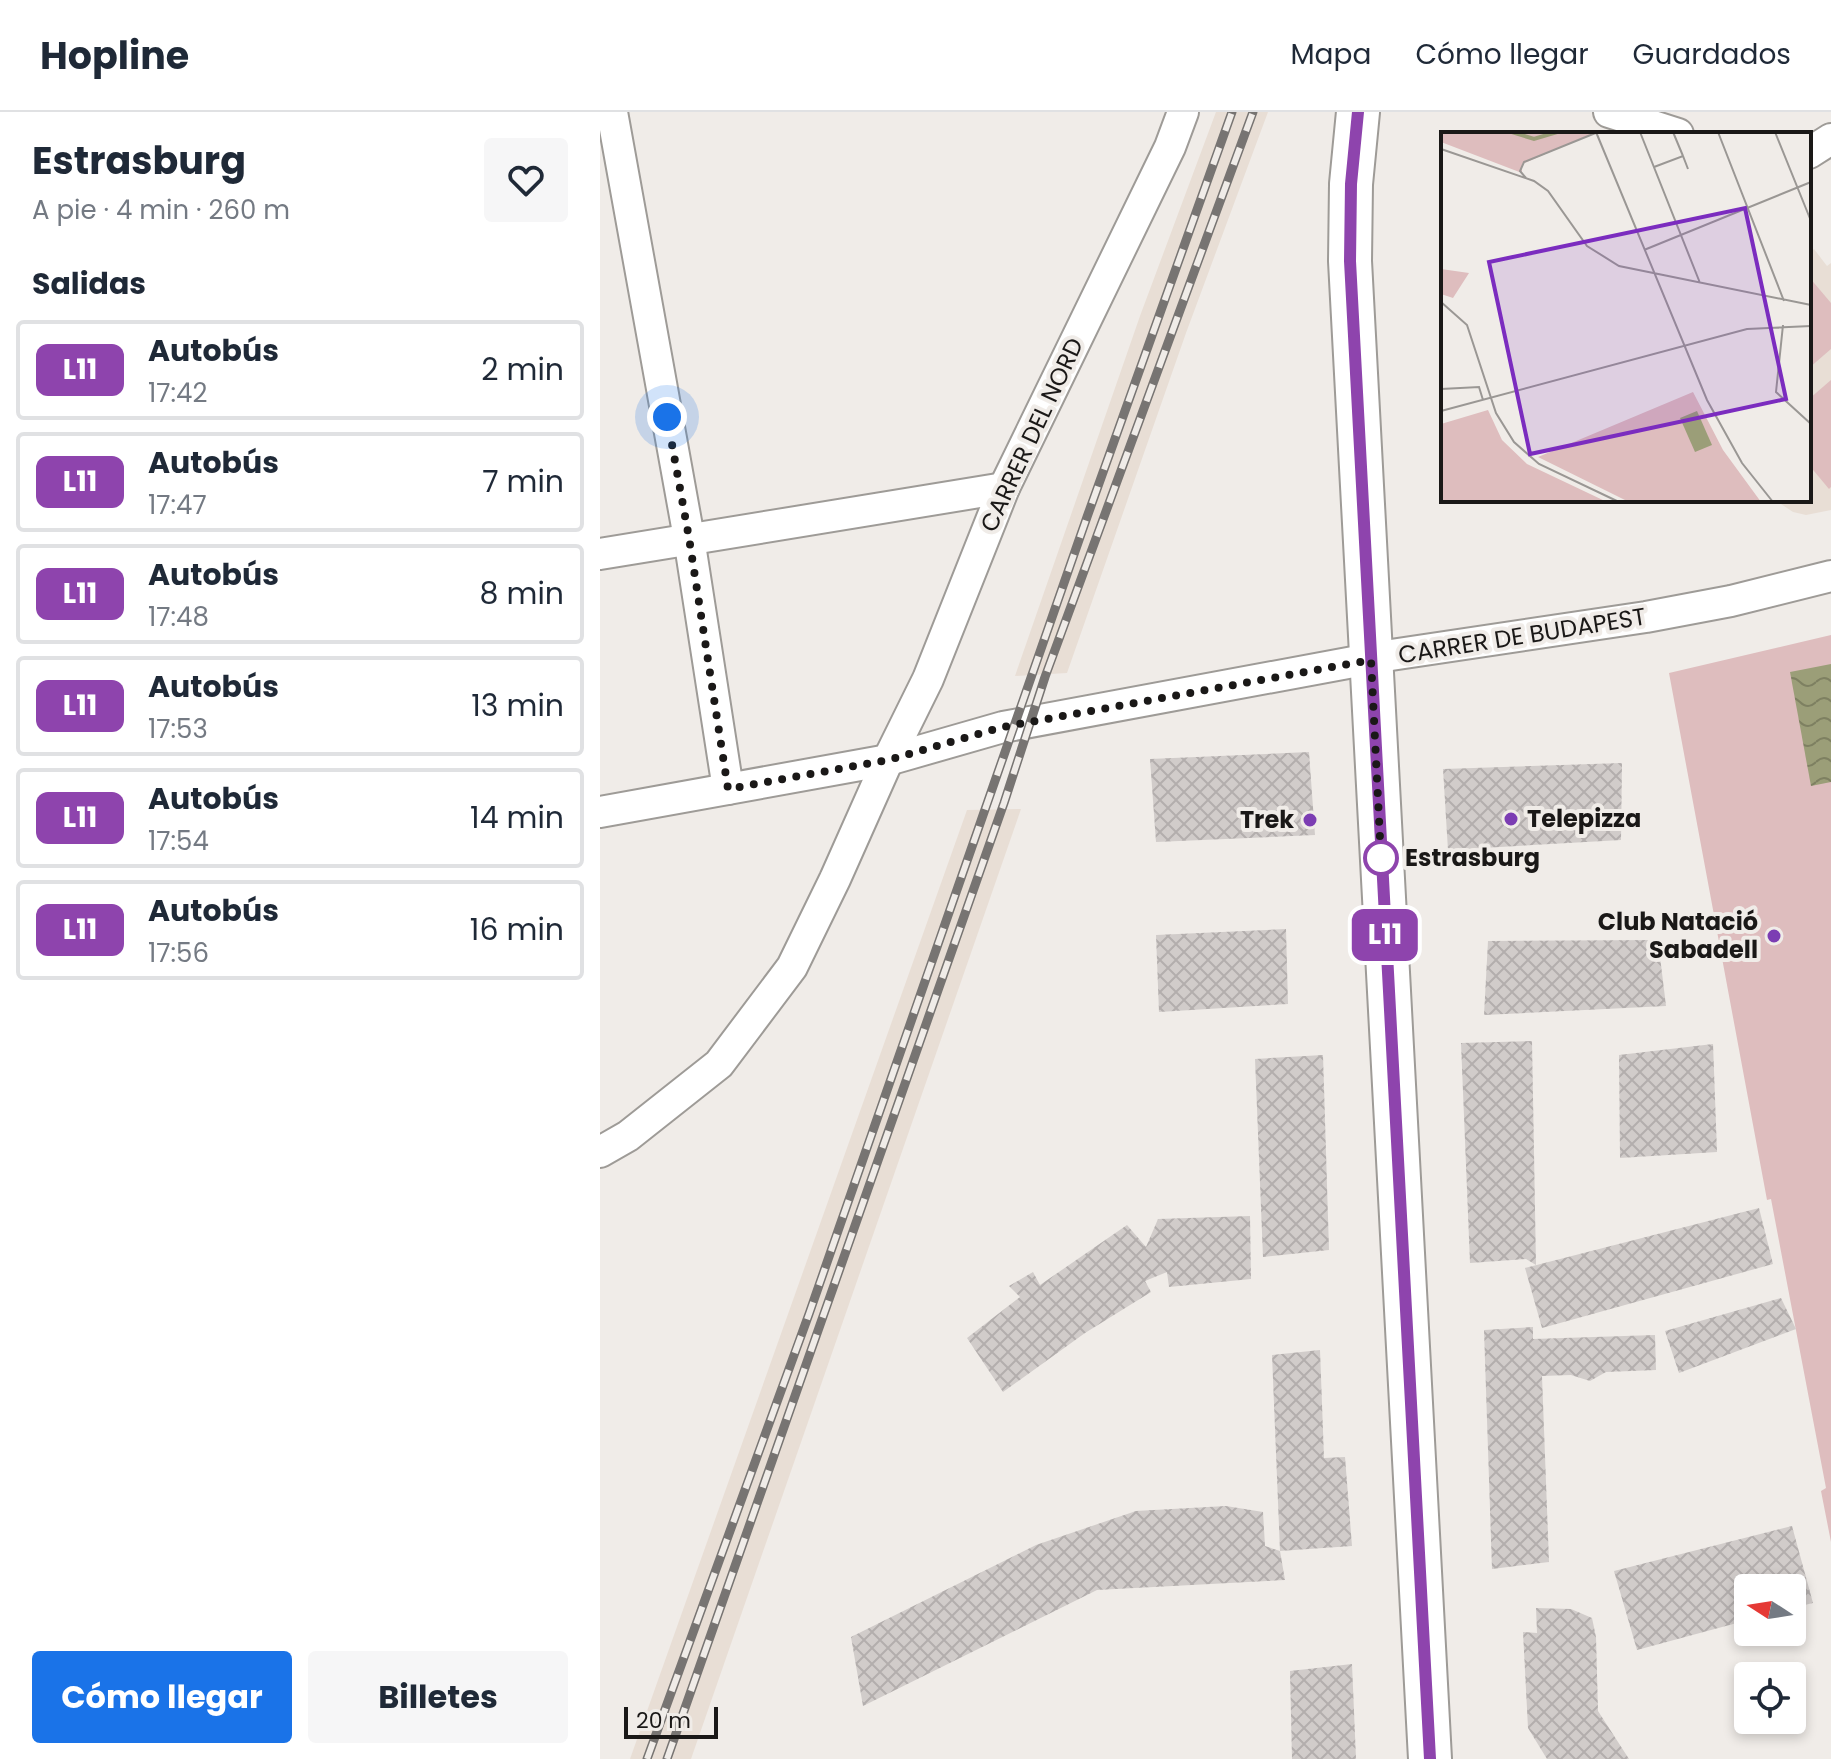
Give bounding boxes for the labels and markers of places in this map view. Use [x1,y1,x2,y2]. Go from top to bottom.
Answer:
place label: Telepizza [1527,802,1641,835]
place label: Trek [1240,803,1294,836]
marker: Telepizza [1502,810,1520,828]
marker: Trek [1301,811,1319,829]
marker: Estrasburg [1364,841,1398,875]
place label: Estrasburg [1405,841,1540,874]
place label: Club Natació Sabadell [1598,905,1758,966]
marker: Club Natació Sabadell [1765,927,1783,945]

